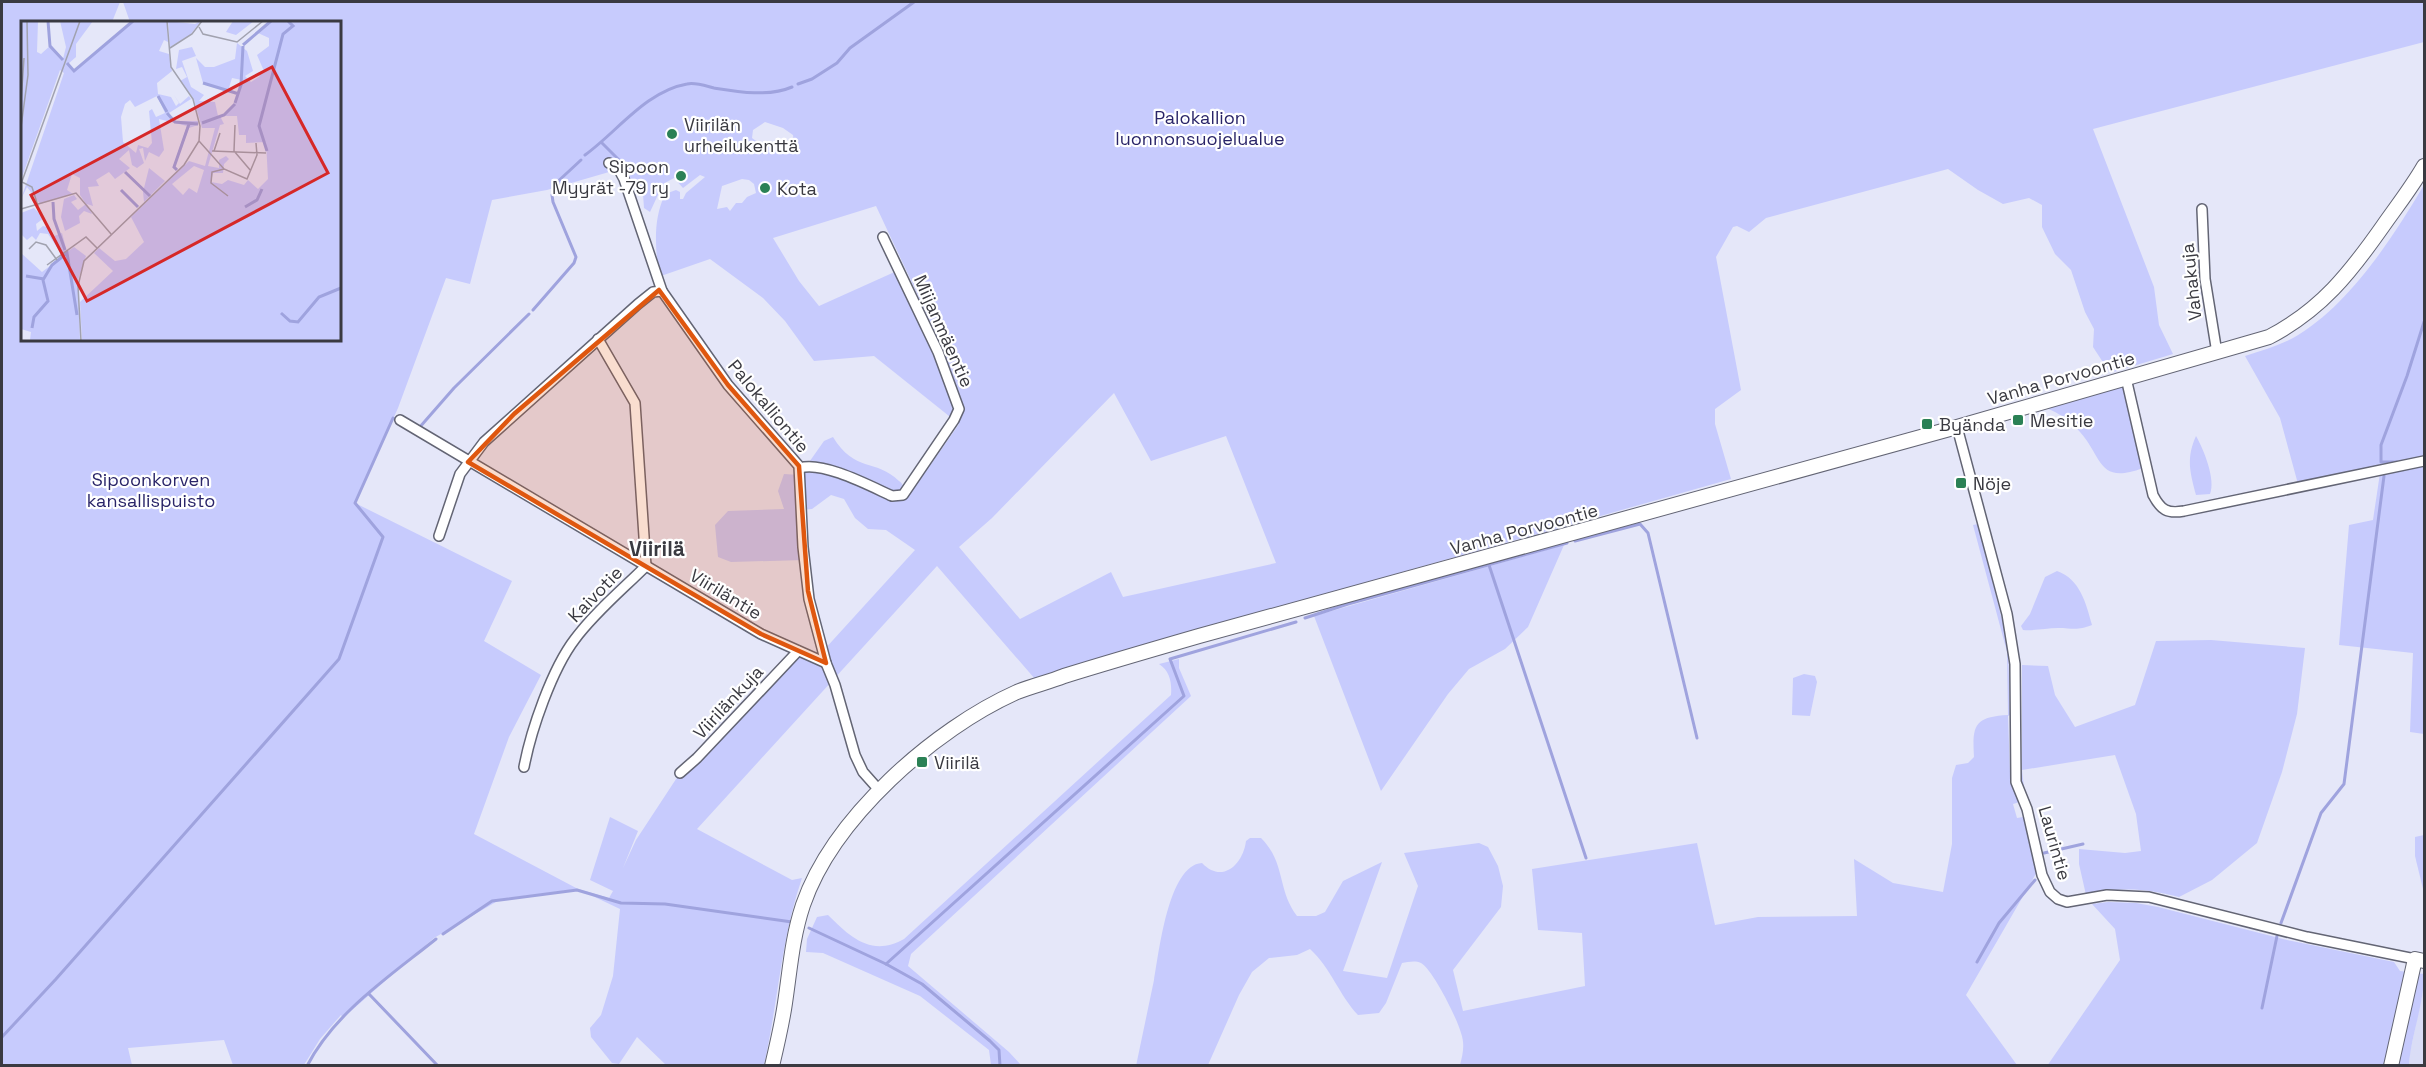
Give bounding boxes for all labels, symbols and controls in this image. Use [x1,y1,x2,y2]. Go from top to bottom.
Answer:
inset map [21,21,340,340]
park label: Palokallion luonnonsuojelualue [1115,106,1285,150]
place label: Viirilän urheilukenttä [684,113,799,157]
marker: Viirilän urheilukenttä [665,127,679,141]
place label: Sipoon Myyrät -79 ry [552,155,669,199]
marker: Sipoon Myyrät -79 ry [674,169,688,183]
place label: Kota [777,177,817,200]
marker: Kota [758,181,772,195]
street label: Vahakuja [2176,242,2206,322]
street label: Miijanmäentie [909,271,979,391]
street label: Vanha Porvoontie [1985,346,2137,410]
street label: Palokalliontie [723,355,815,457]
place label: Mesitie [2030,409,2093,432]
place label: Byända [1939,413,2005,436]
marker: Mesitie [2011,413,2025,427]
marker: Byända [1920,417,1934,431]
park label: Sipoonkorven kansallispuisto [87,468,215,512]
place label: Nöje [1973,472,2011,495]
marker: Nöje [1954,476,1968,490]
street label: Vanha Porvoontie [1448,498,1600,560]
district label: Viirilä [629,535,685,562]
street label: Kaivotie [563,561,627,627]
street label: Viiriläntie [686,564,766,624]
street label: Viirilänkuja [688,660,768,744]
place label: Viirilä [934,751,980,774]
marker: Viirilä [915,755,929,769]
street label: Laurintie [2033,803,2077,883]

